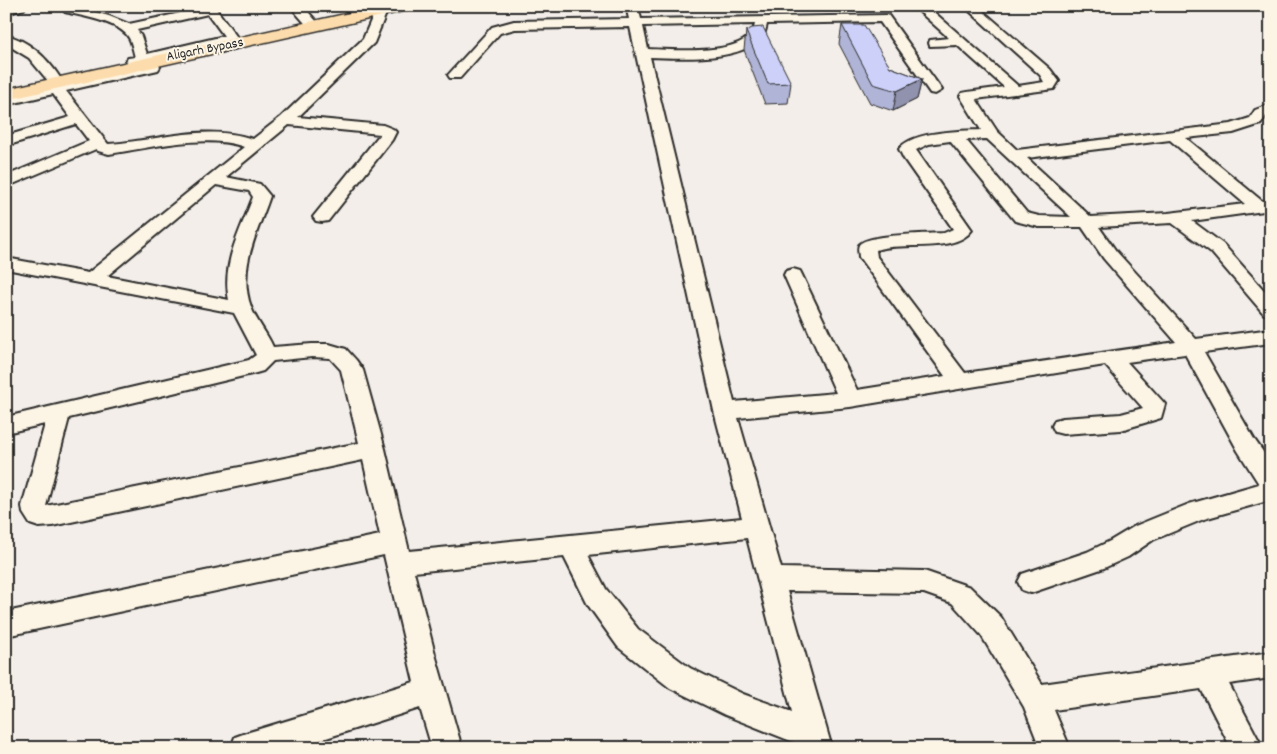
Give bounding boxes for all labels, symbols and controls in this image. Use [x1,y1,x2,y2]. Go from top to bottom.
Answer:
street label: Aligarh Bypass [165,33,245,67]

